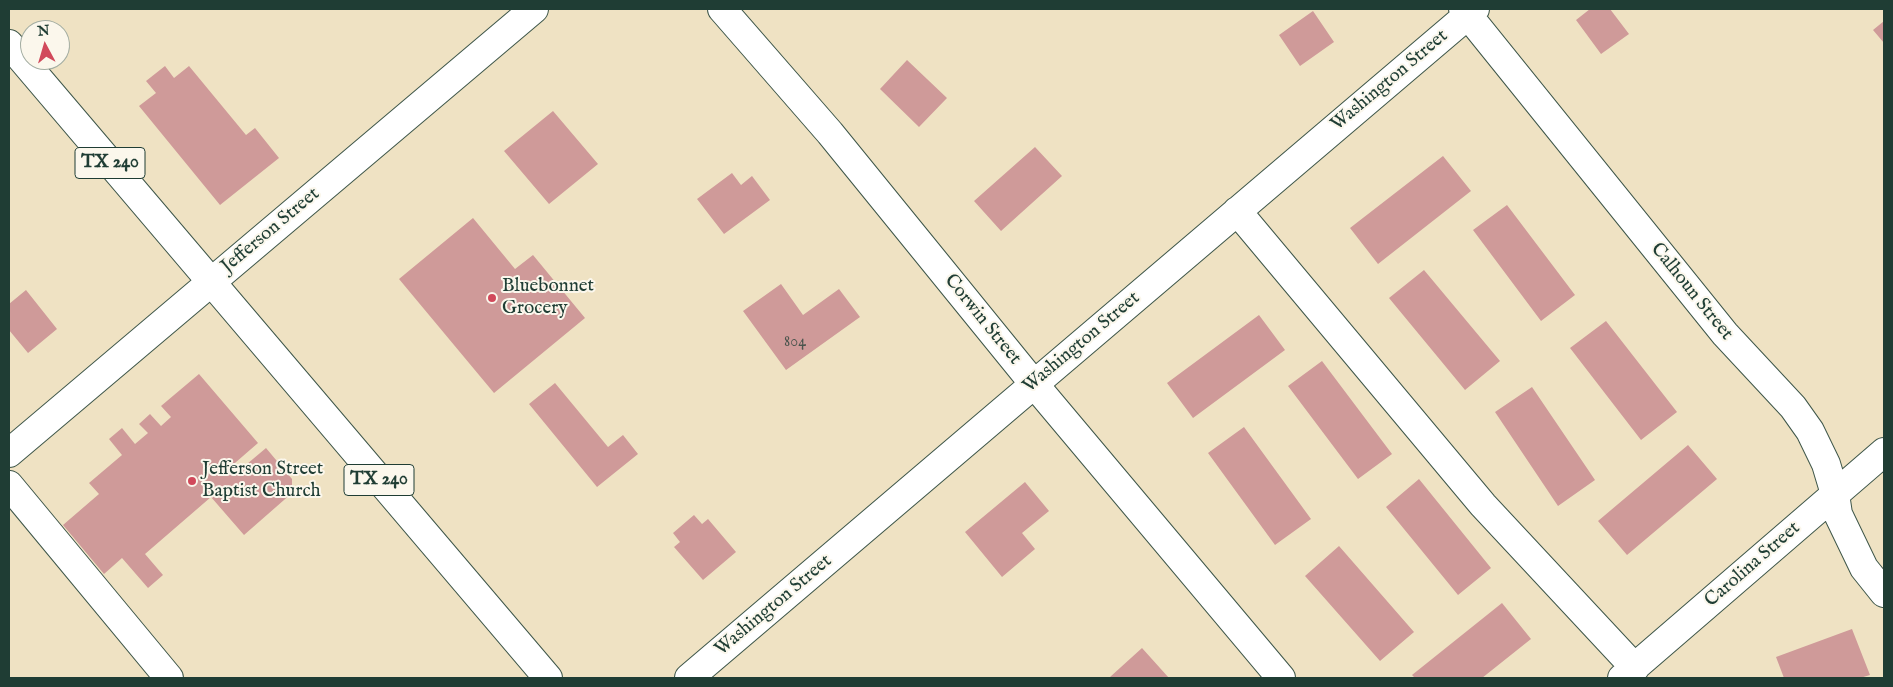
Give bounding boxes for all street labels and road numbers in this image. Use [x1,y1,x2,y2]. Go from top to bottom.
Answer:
street label: Washington Street [1327,25,1453,137]
road number: TX 240 [75,148,145,178]
street label: Jefferson Street [217,183,325,279]
street label: Calhoun Street [1645,239,1737,345]
street label: Corwin Street [939,270,1025,370]
street label: Washington Street [1019,287,1145,399]
road number: TX 240 [344,464,414,496]
street label: Carolina Street [1701,517,1805,613]
street label: Washington Street [711,550,837,662]

